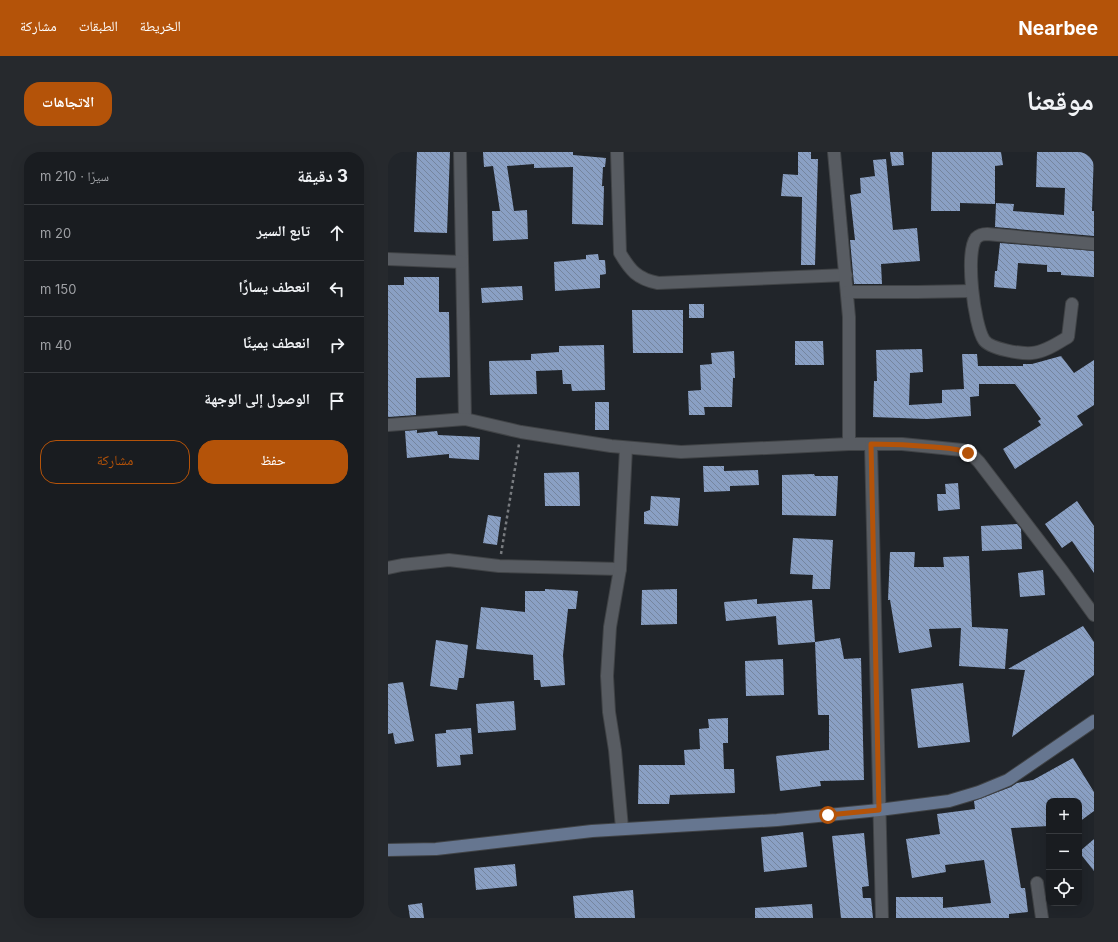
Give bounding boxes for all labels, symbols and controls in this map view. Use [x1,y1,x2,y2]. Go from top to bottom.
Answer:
text: مشاركة [20,17,57,34]
text: الطبقات [79,17,118,34]
text: الخريطة [140,17,181,34]
text: Nearbee [1018,17,1098,40]
button: الاتجاهات [24,82,112,126]
text: موقعنا [1026,83,1094,117]
text: 3 دقيقة [297,166,348,186]
text: سيرًا · 210 m [40,168,109,184]
text: تابع السير [256,221,310,240]
icon: ahead [326,222,348,244]
text: 20 m [40,225,71,241]
text: انعطف يسارًا [238,277,310,296]
icon: left [326,278,348,300]
text: 150 m [40,281,76,297]
text: انعطف يمينًا [243,333,310,352]
icon: right [326,334,348,356]
text: 40 m [40,337,72,353]
text: الوصول إلى الوجهة [204,389,310,408]
icon: arrive [326,390,348,412]
button: مشاركة [40,440,190,484]
button: حفظ [198,440,348,484]
route end [959,444,977,462]
map controls [1046,798,1082,906]
button: + [1046,798,1082,834]
route start [819,806,837,824]
button: − [1046,834,1082,870]
button: locate [1046,870,1082,906]

